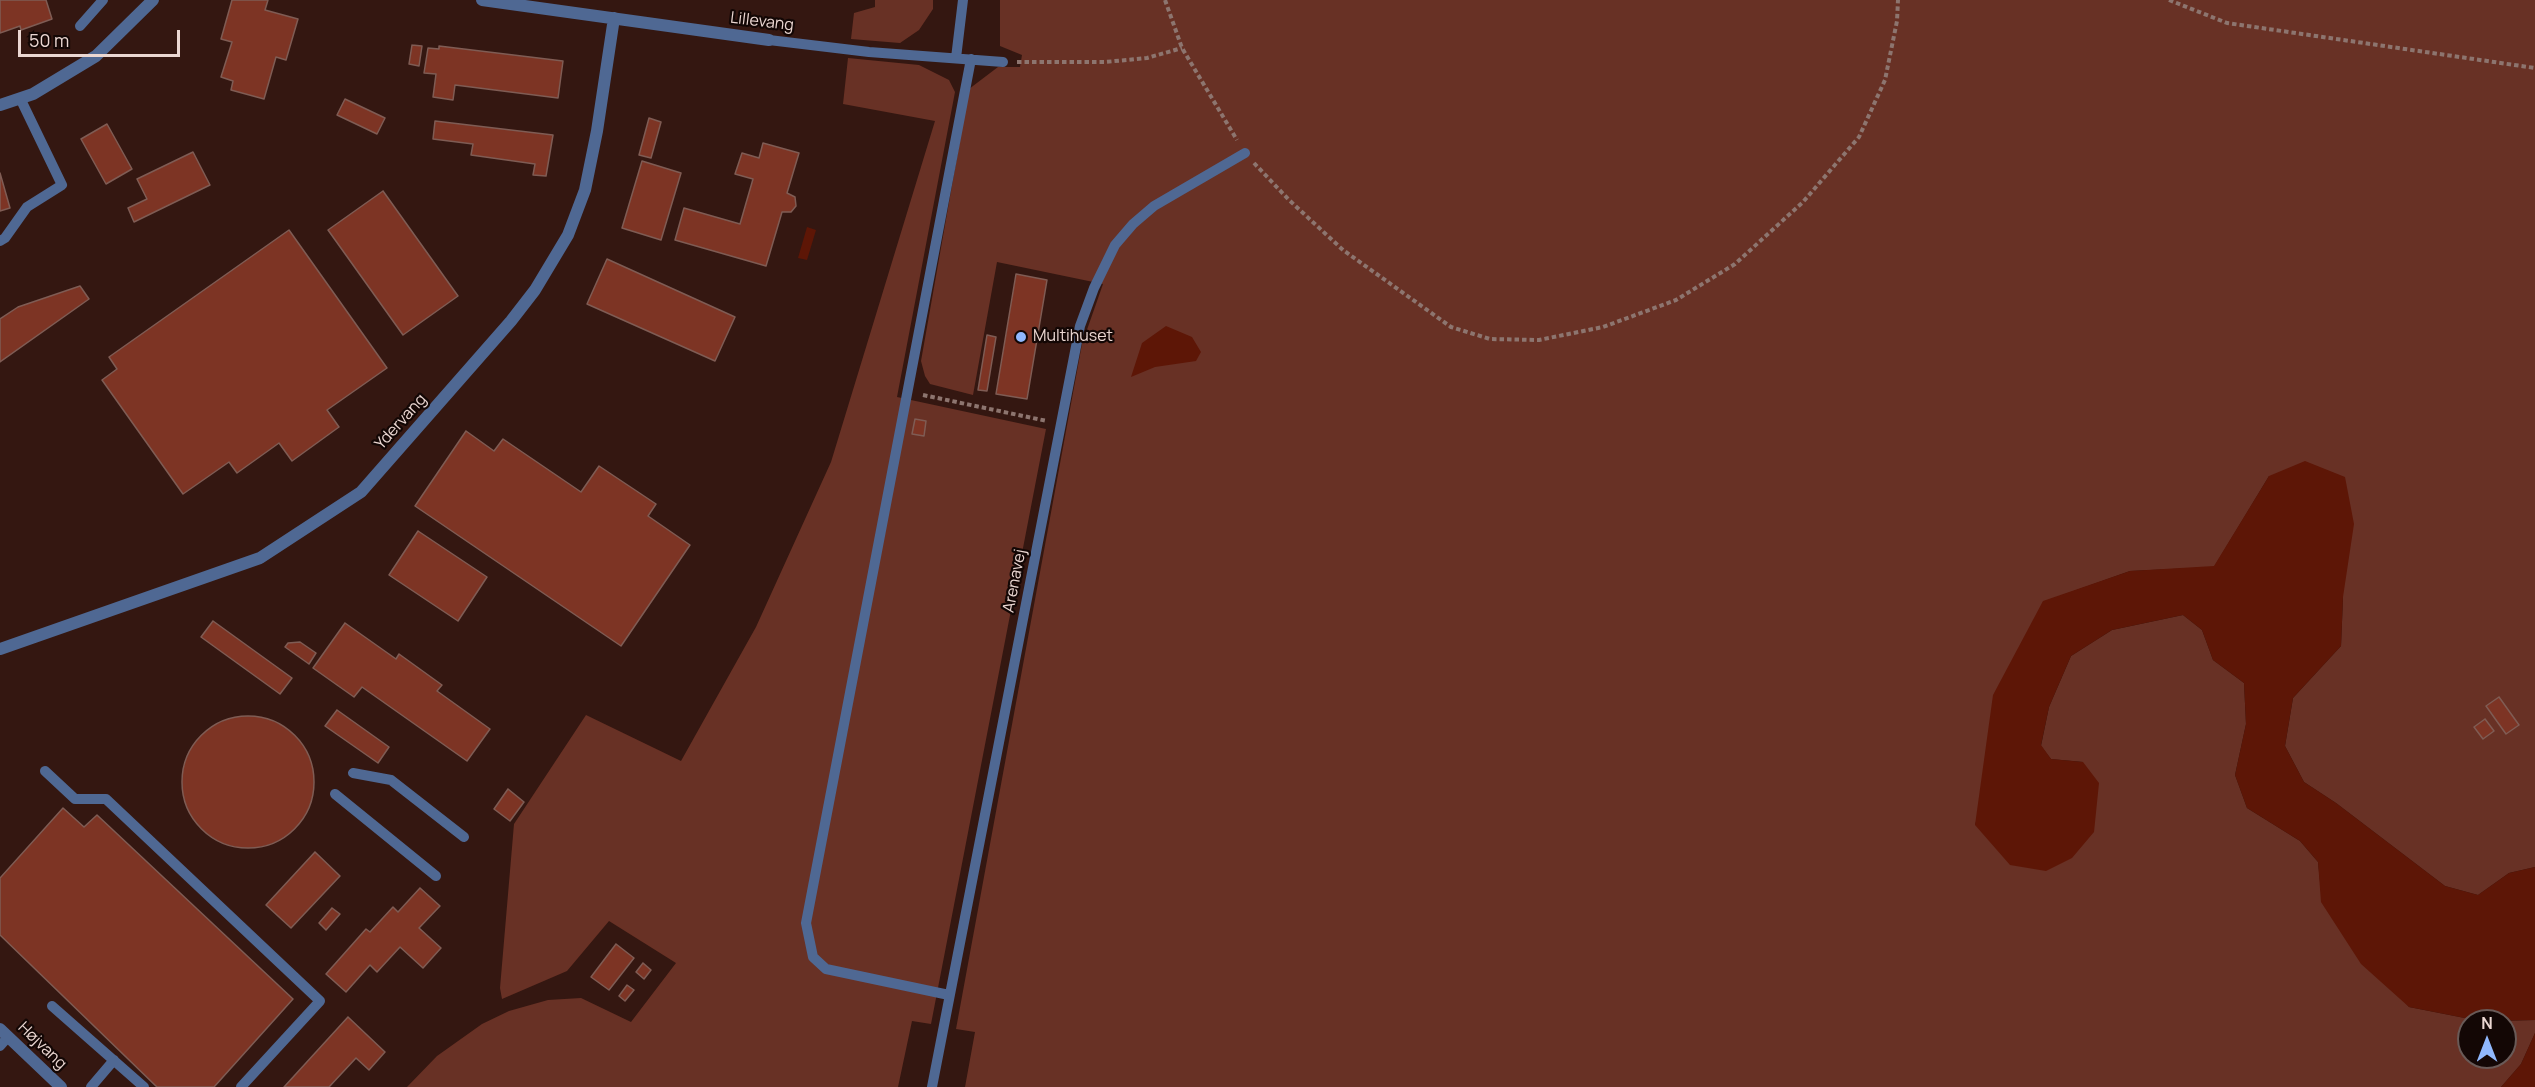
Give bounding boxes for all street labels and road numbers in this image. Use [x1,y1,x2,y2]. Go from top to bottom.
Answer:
street label: Lillevang [729,9,795,35]
street label: Ydervang [371,390,431,454]
street label: Arenavej [999,548,1031,614]
street label: Højvang [14,1018,70,1074]

